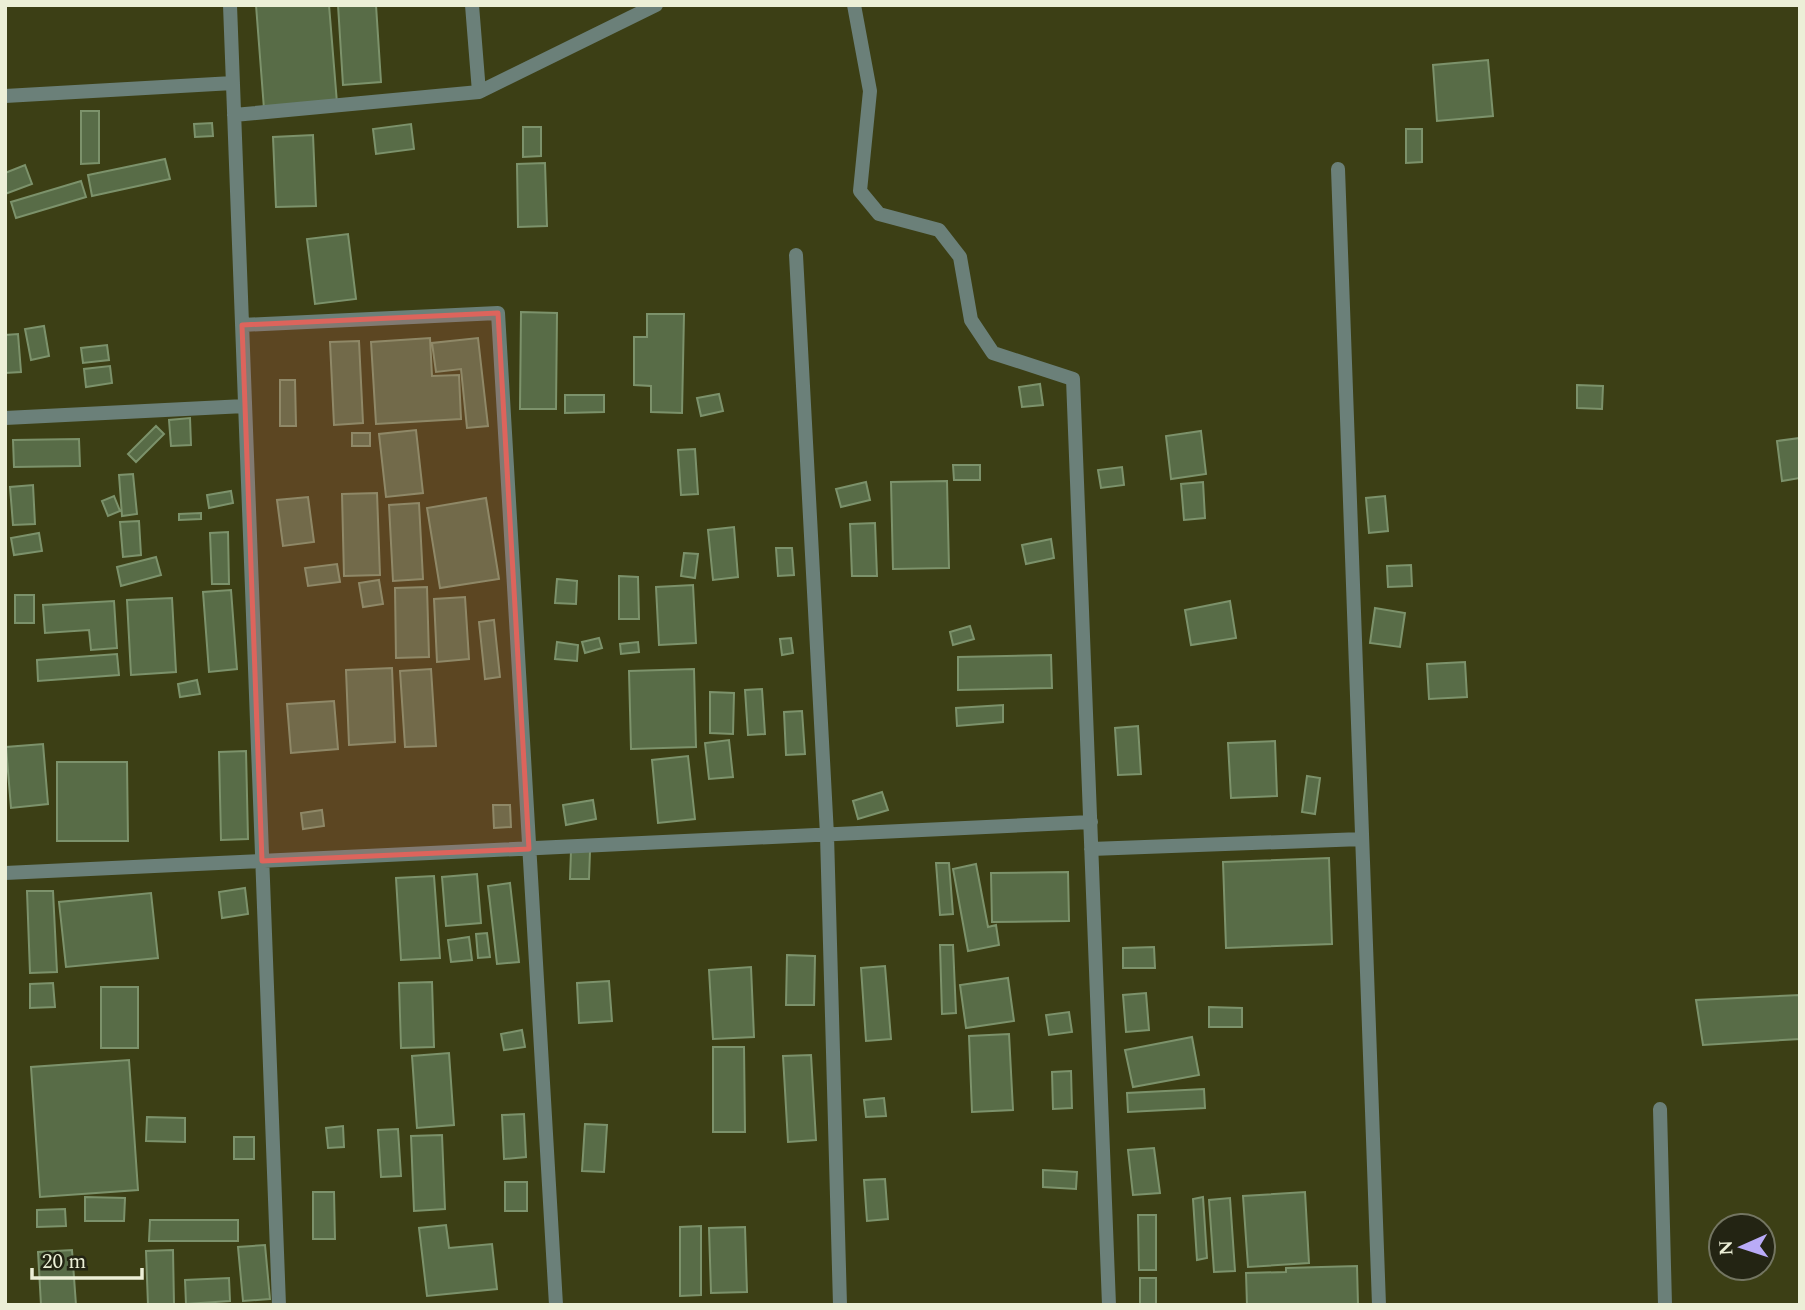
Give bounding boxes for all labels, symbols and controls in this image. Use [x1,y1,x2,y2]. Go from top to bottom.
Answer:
north arrow [1707,1212,1777,1282]
scale bar [32,1236,142,1280]
text: N [1712,1239,1741,1256]
text: 20 m [42,1246,86,1278]

